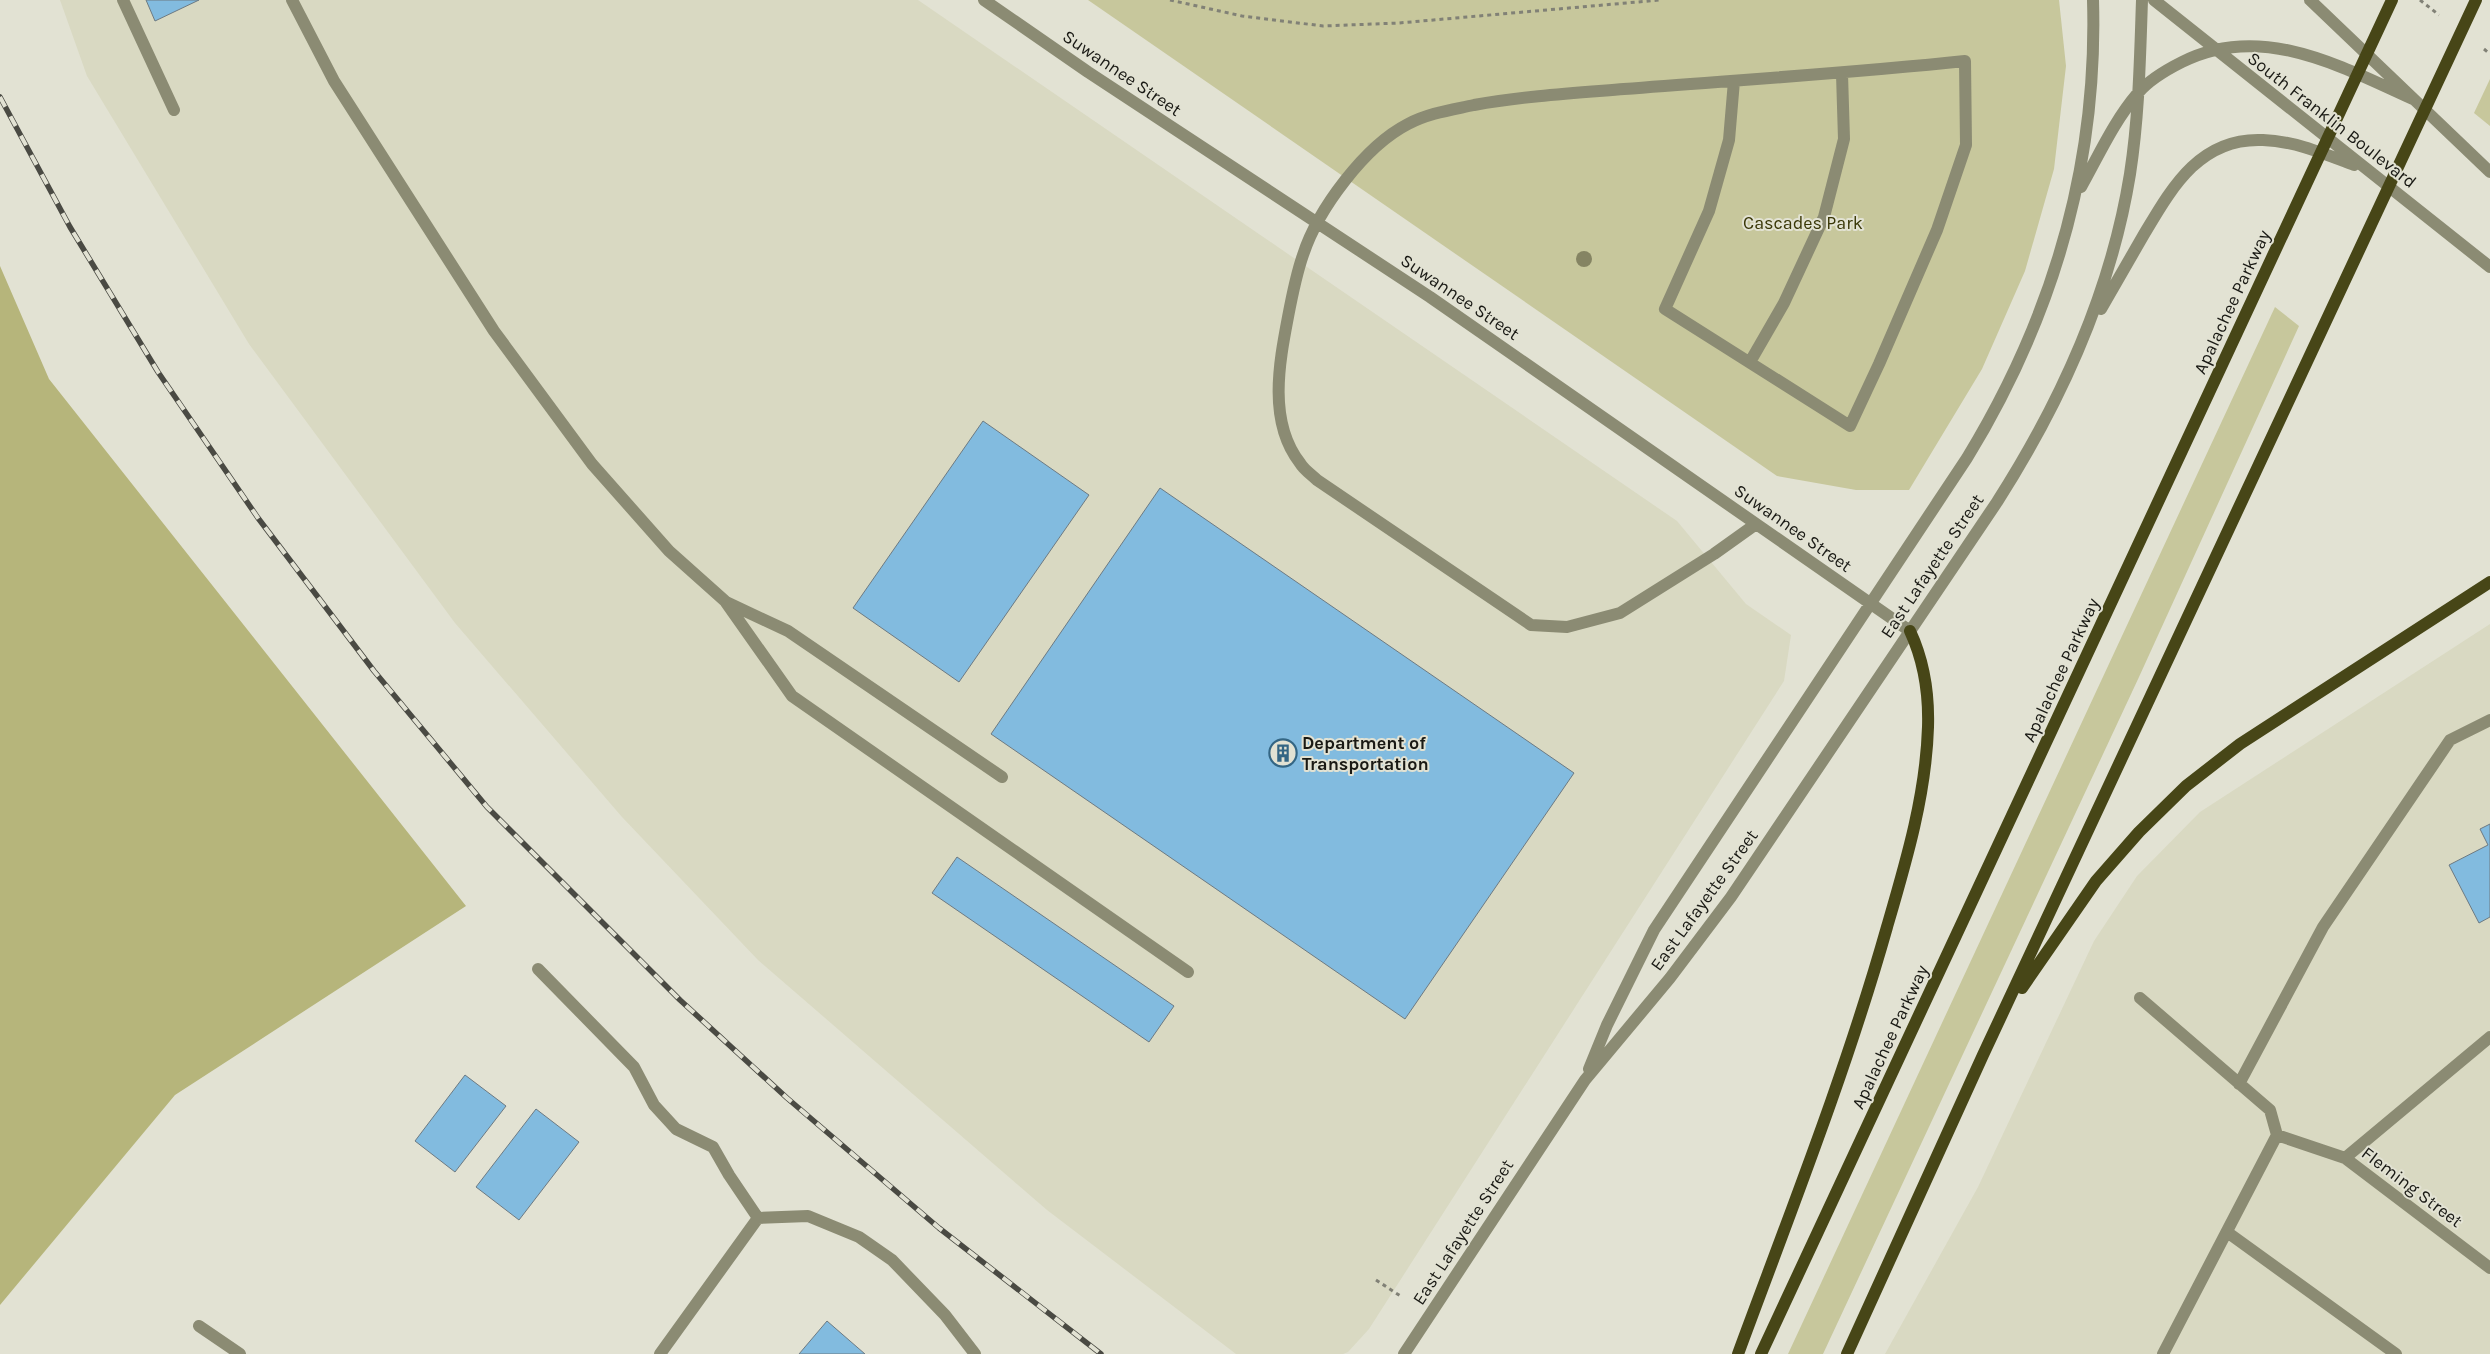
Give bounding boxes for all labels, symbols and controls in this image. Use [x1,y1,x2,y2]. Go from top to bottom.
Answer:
street label: Suwannee Street [1058,25,1186,121]
street label: South Franklin Boulevard [2243,47,2421,193]
park label: Cascades Park [1743,212,1863,234]
street label: Apalachee Parkway [2189,226,2275,378]
street label: Suwannee Street [1396,249,1524,345]
street label: Suwannee Street [1730,479,1856,577]
street label: East Lafayette Street [1876,490,1989,642]
street label: Apalachee Parkway [2018,594,2104,746]
place label: Department of Transportation [1302,732,1429,775]
building icon: Department of Transportation [1268,738,1298,768]
street label: East Lafayette Street [1645,825,1763,975]
street label: Apalachee Parkway [1847,961,1933,1113]
street label: Fleming Street [2357,1142,2467,1232]
street label: East Lafayette Street [1408,1155,1518,1309]

